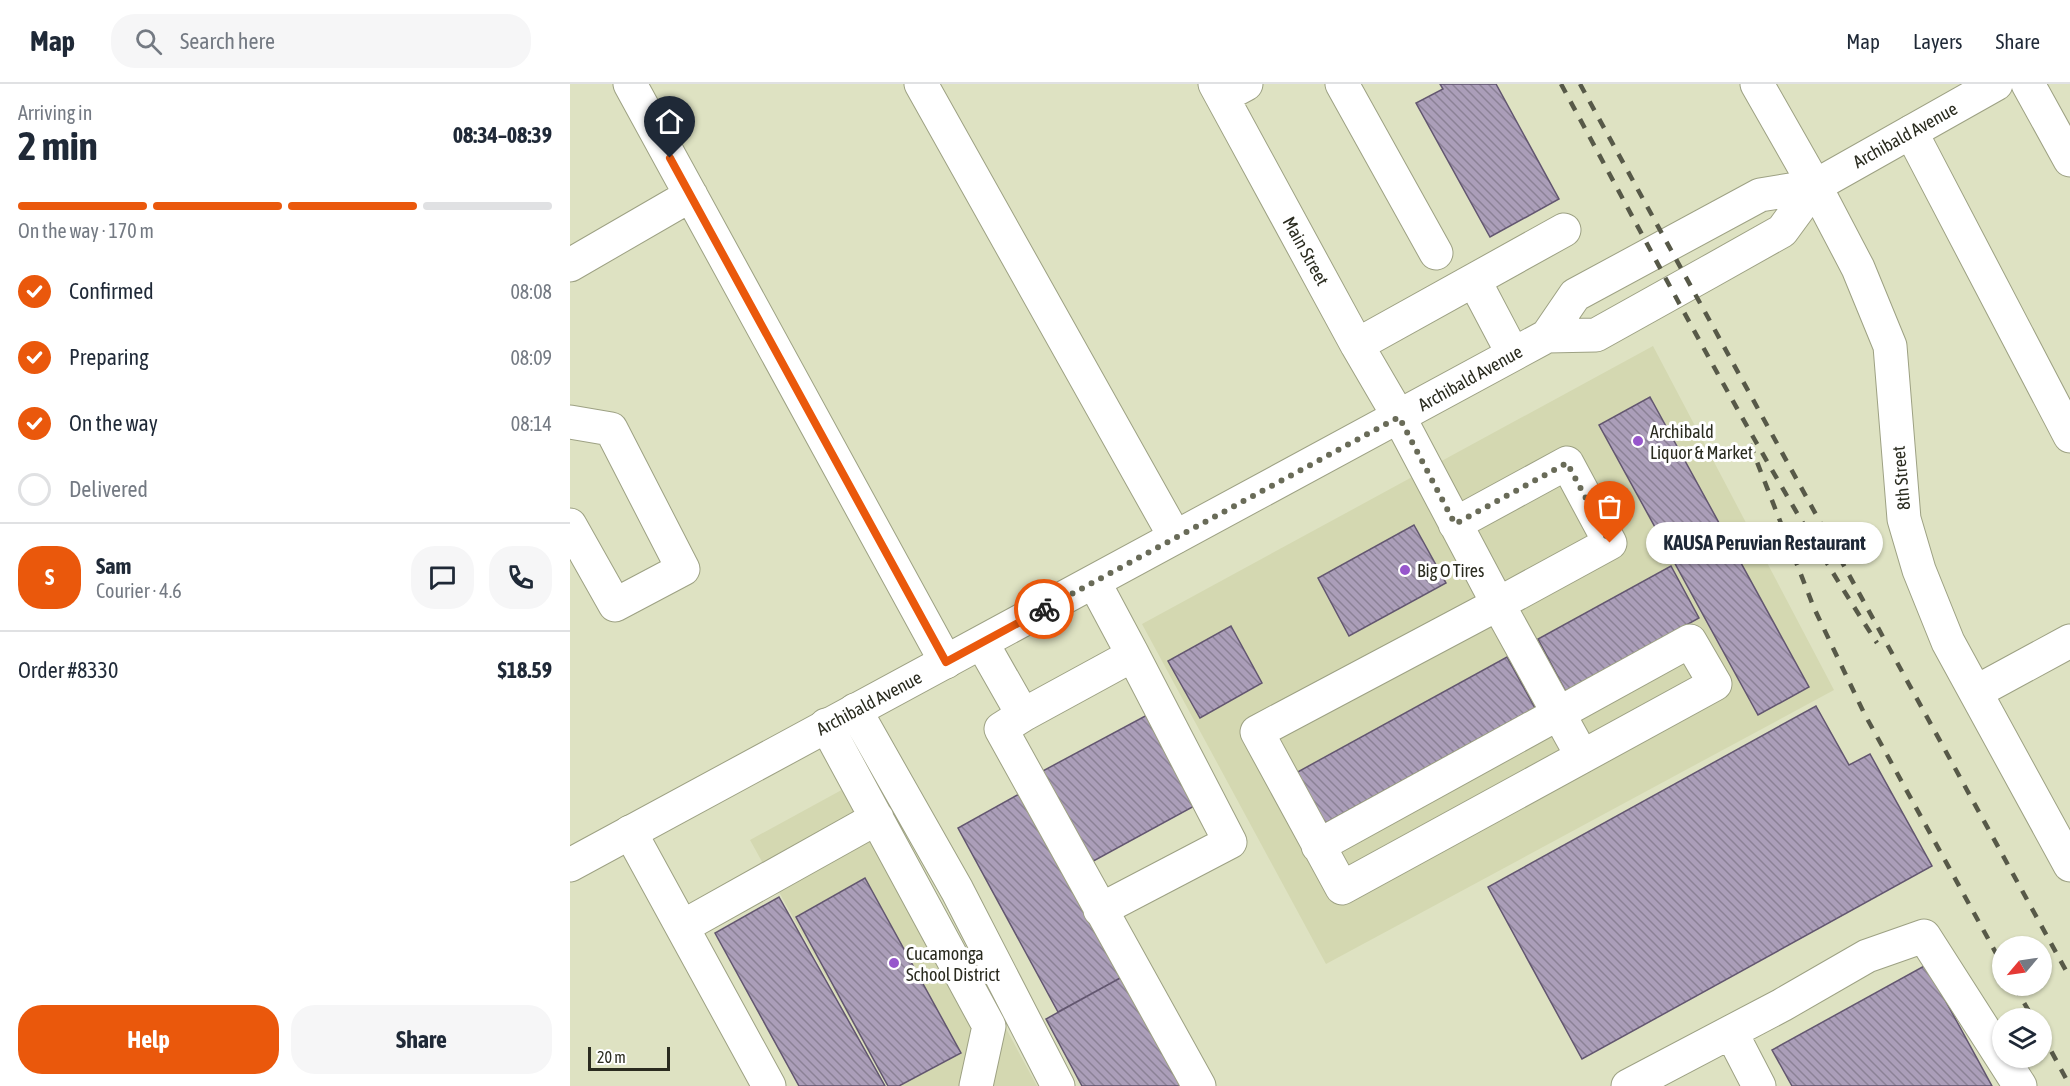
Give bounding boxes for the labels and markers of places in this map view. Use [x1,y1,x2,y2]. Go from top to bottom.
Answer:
pin [644,96,695,158]
place label: Archibald Liquor & Market [1650,421,1753,463]
marker: Archibald Liquor & Market [1631,434,1645,448]
pin [1584,481,1635,543]
callout: KAUSA Peruvian Restaurant [1646,522,1883,564]
place label: Big O Tires [1417,560,1484,581]
marker: Big O Tires [1398,563,1412,577]
place label: Cucamonga School District [906,943,1000,985]
marker: Cucamonga School District [887,956,901,970]

